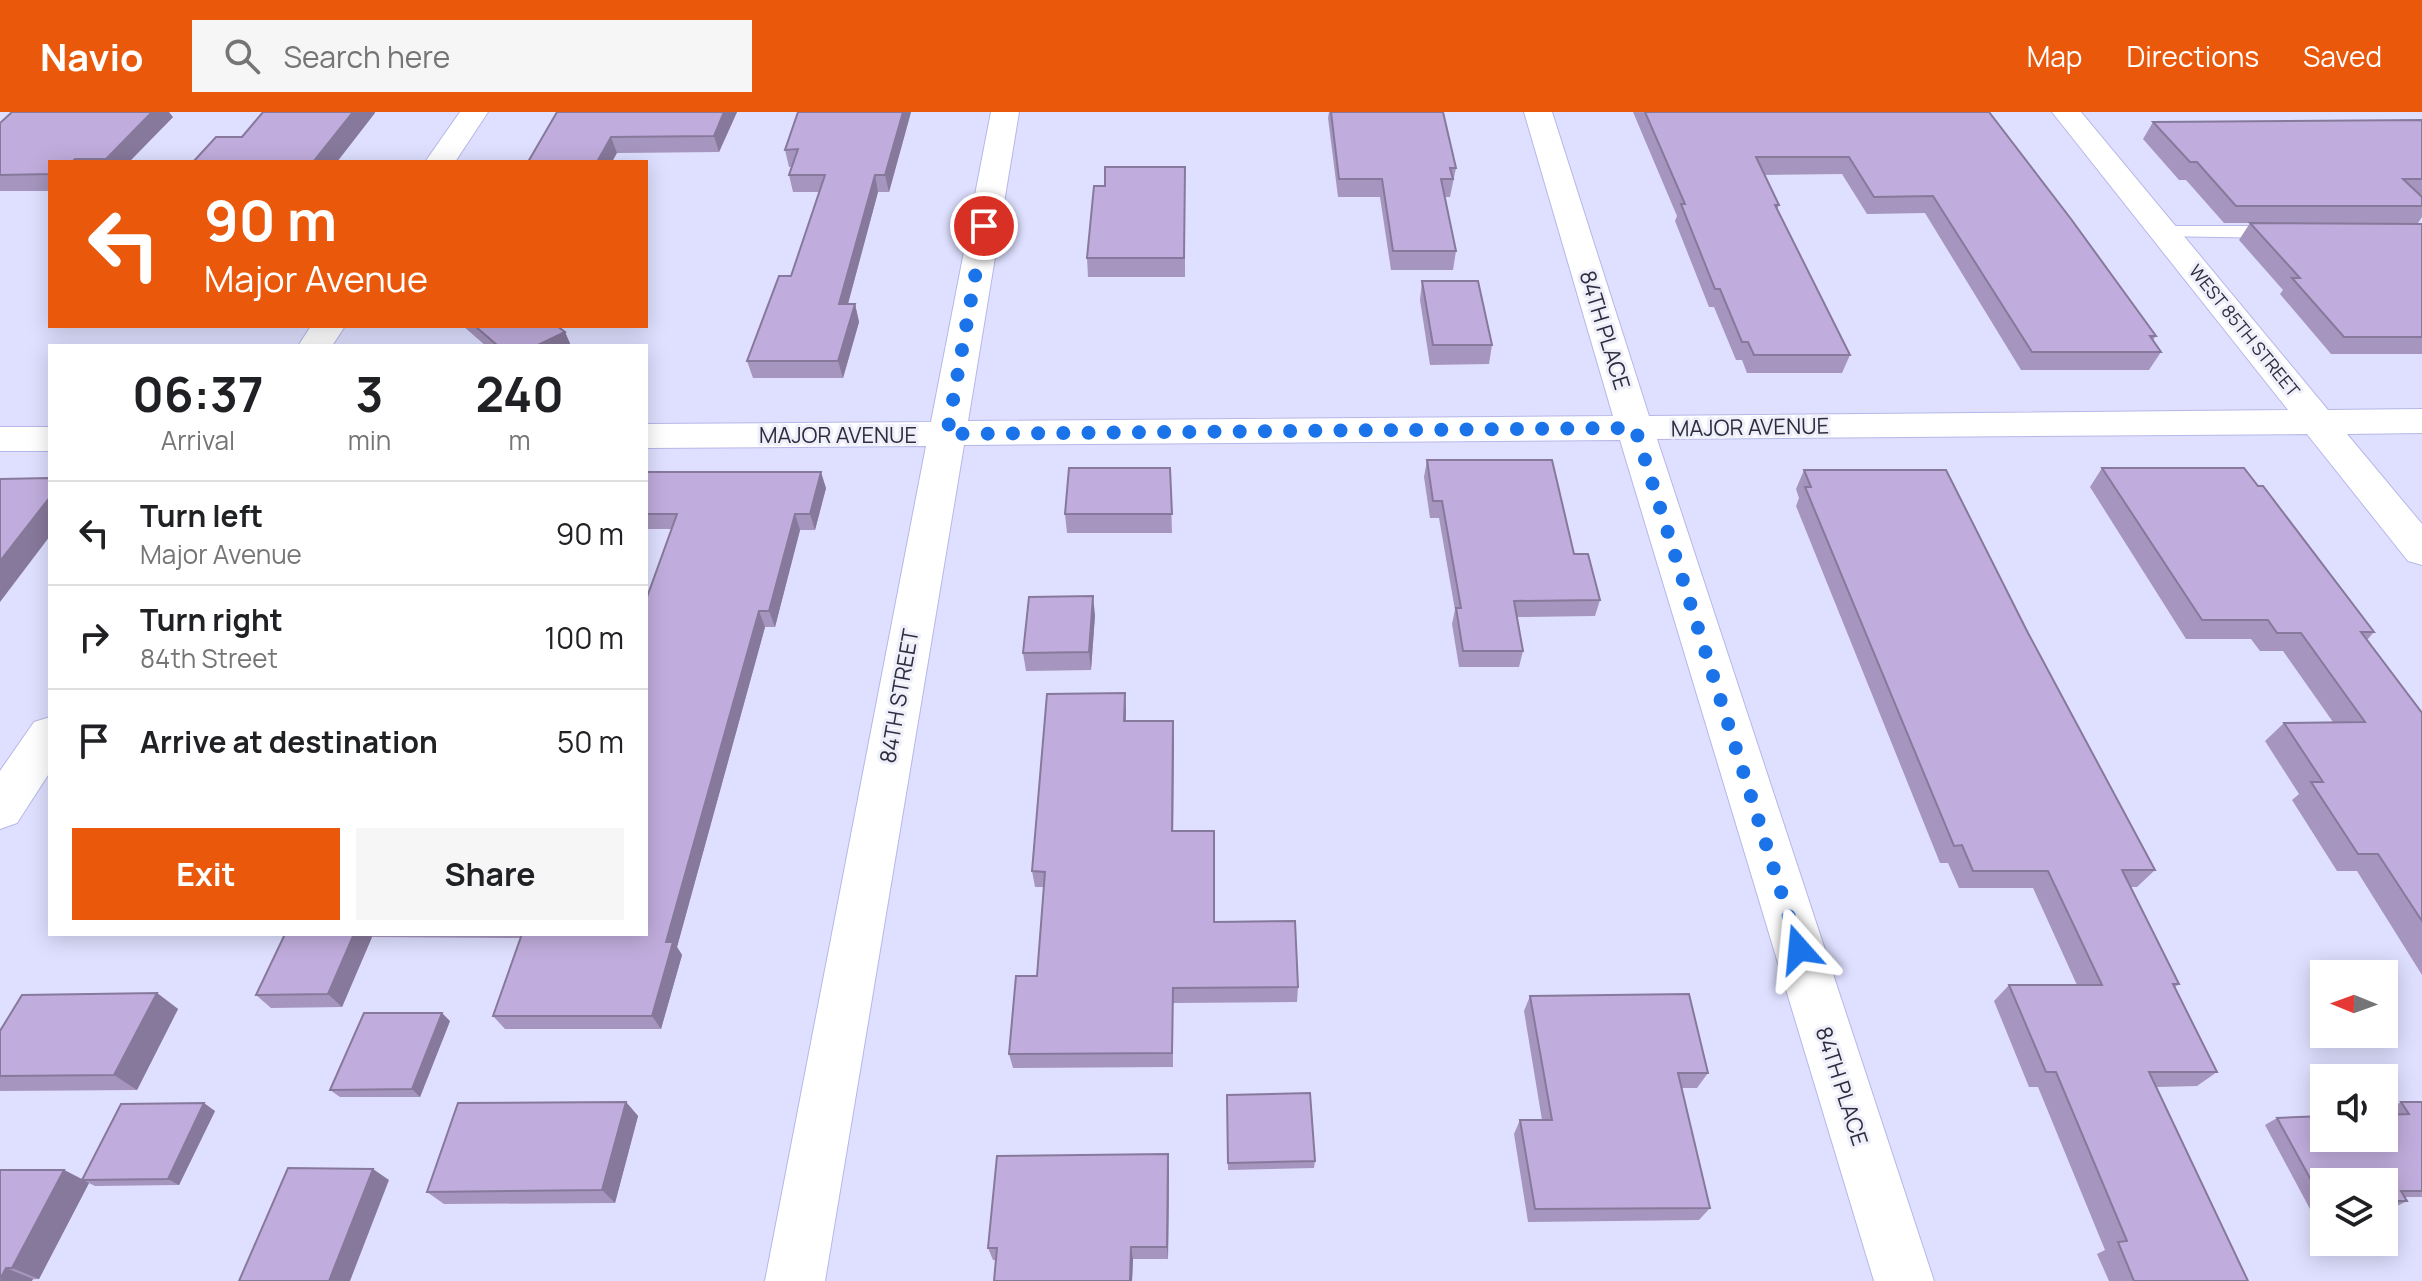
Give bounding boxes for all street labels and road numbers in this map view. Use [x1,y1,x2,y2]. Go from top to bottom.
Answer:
street label: WEST 85TH STREET [2184,259,2306,402]
street label: 84TH PLACE [1573,267,1637,393]
street label: MAJOR AVENUE [1671,411,1829,443]
street label: MAJOR AVENUE [759,420,917,450]
street label: 84TH STREET [872,627,926,765]
street label: 84TH PLACE [1809,1023,1875,1149]

